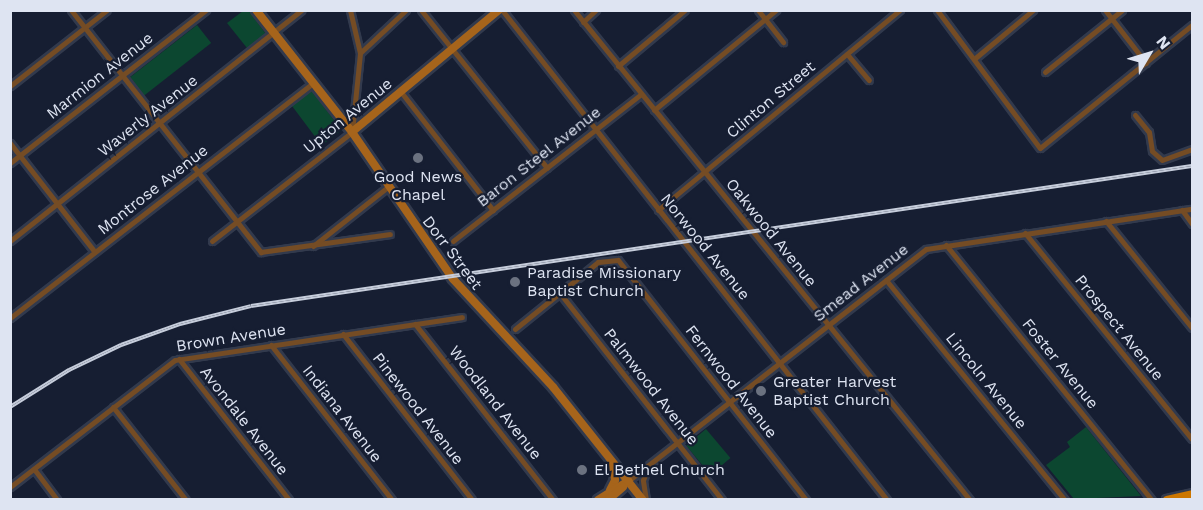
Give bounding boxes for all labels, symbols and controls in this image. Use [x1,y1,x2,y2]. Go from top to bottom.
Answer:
north arrow [1119,24,1179,84]
street label: Marmion Avenue [43,28,157,124]
text: N [1152,32,1175,53]
street label: Clinton Street [723,57,819,143]
street label: Waverly Avenue [94,71,202,161]
street label: Upton Avenue [299,74,397,158]
street label: Baron Steel Avenue [473,102,605,212]
street label: Montrose Avenue [94,141,212,239]
marker: Good News Chapel [411,151,425,165]
place label: Good News Chapel [374,167,462,205]
street label: Oakwood Avenue [721,175,821,291]
street label: Norwood Avenue [656,190,754,304]
street label: Dorr Street [418,212,486,294]
street label: Smead Avenue [809,240,913,326]
place label: Paradise Missionary Baptist Church [527,263,681,301]
street label: Prospect Avenue [1070,271,1168,385]
marker: Paradise Missionary Baptist Church [508,275,522,289]
street label: Foster Avenue [1017,315,1103,413]
street label: Brown Avenue [174,320,288,356]
street label: Fernwood Avenue [681,321,781,443]
street label: Palmwood Avenue [599,325,703,449]
street label: Lincoln Avenue [941,329,1031,433]
street label: Woodland Avenue [444,342,546,464]
street label: Pinewood Avenue [368,349,468,469]
street label: Indiana Avenue [298,361,386,467]
street label: Avondale Avenue [195,363,293,479]
place label: Greater Harvest Baptist Church [773,372,897,410]
marker: Greater Harvest Baptist Church [754,384,768,398]
place label: El Bethel Church [594,460,726,480]
marker: El Bethel Church [575,463,589,477]

